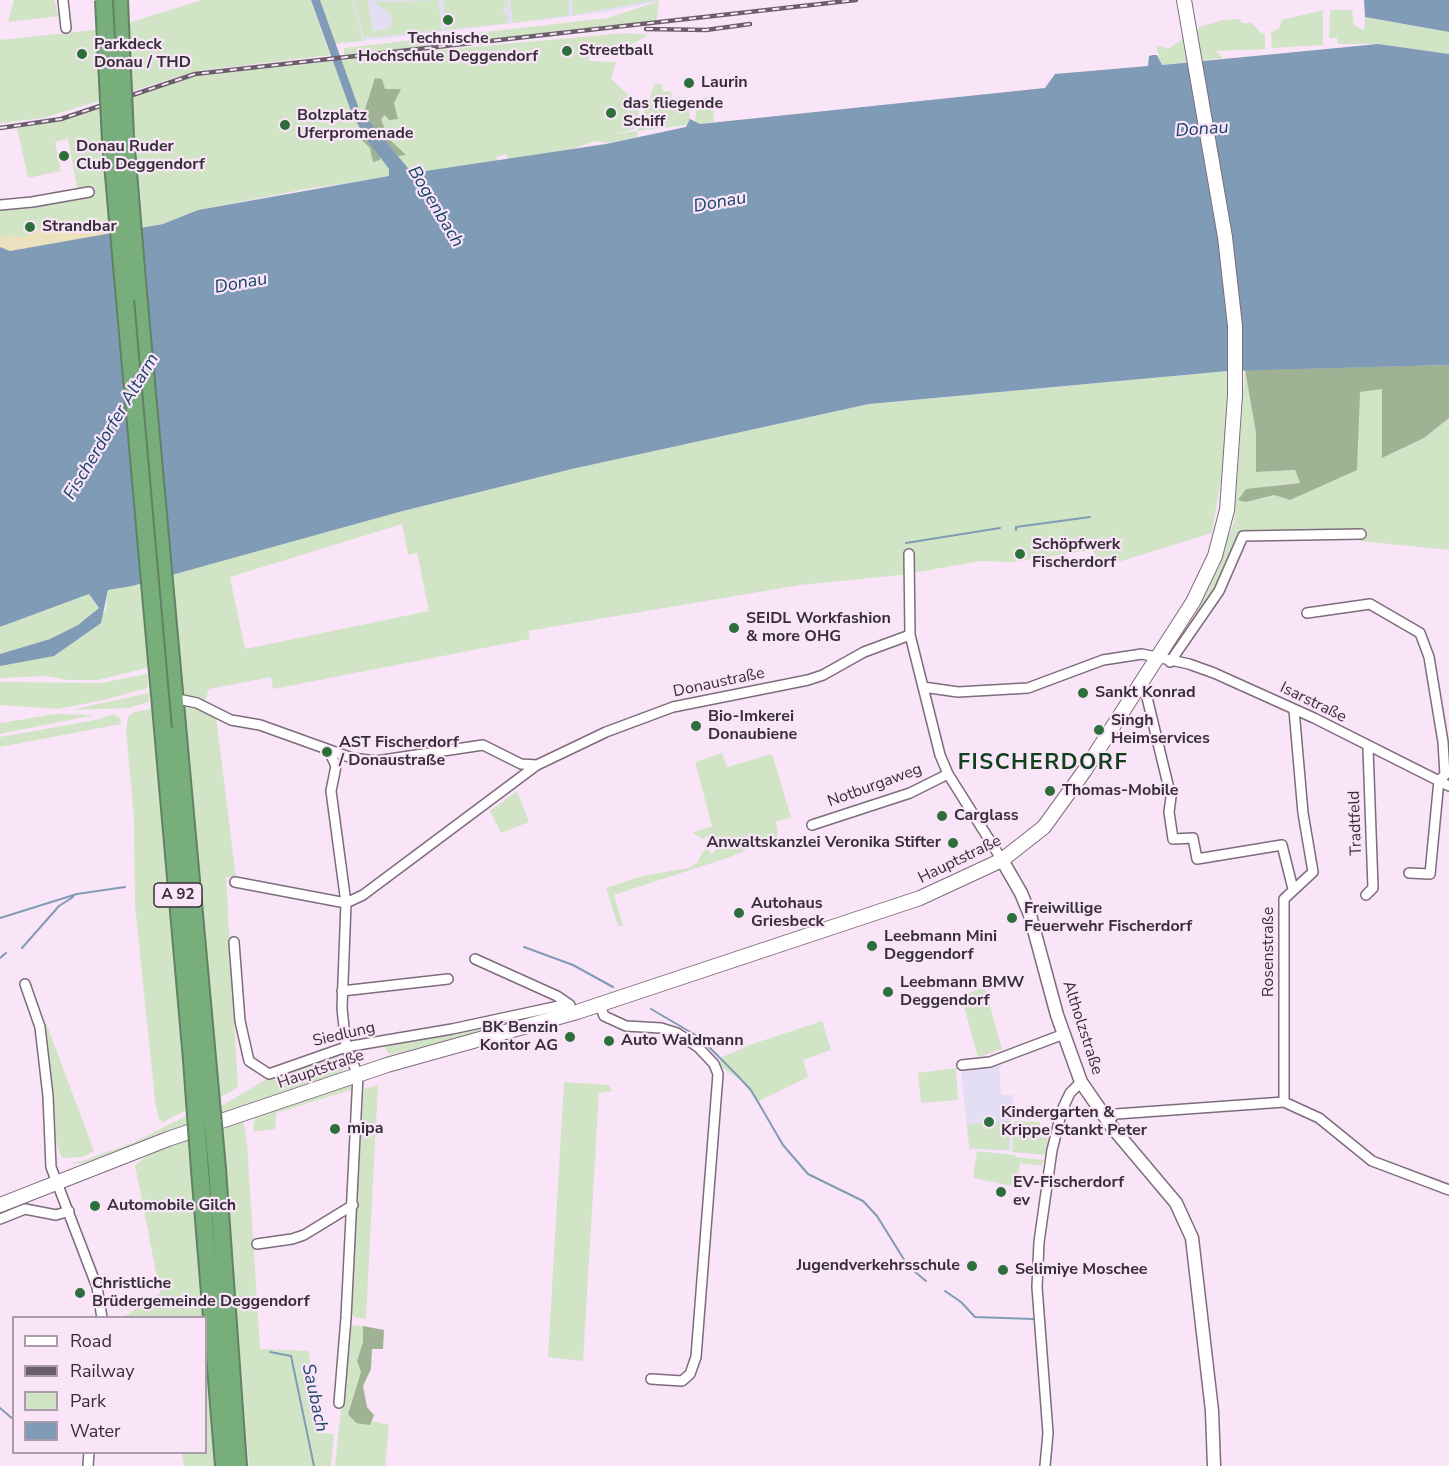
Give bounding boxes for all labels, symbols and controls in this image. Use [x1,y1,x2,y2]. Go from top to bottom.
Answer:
marker: Technische Hochschule Deggendorf [441,13,455,27]
place label: Technische Hochschule Deggendorf [358,29,538,67]
place label: Parkdeck Donau / THD [94,35,191,73]
place label: Streetball [579,41,653,61]
marker: Streetball [560,44,574,58]
marker: Parkdeck Donau / THD [75,47,89,61]
place label: Laurin [701,73,748,93]
marker: Laurin [682,76,696,90]
place label: das fliegende Schiff [623,94,723,132]
place label: Bolzplatz Uferpromenade [297,106,413,144]
marker: das fliegende Schiff [604,106,618,120]
water label: Donau [1175,117,1229,143]
marker: Bolzplatz Uferpromenade [278,118,292,132]
place label: Donau Ruder Club Deggendorf [76,137,205,175]
marker: Donau Ruder Club Deggendorf [57,149,71,163]
water label: Bogenbach [402,162,468,252]
water label: Donau [692,188,748,218]
place label: Strandbar [42,217,117,237]
marker: Strandbar [23,220,37,234]
water label: Donau [213,269,269,299]
water label: Fischerdorfer Altarm [60,350,164,504]
place label: Schöpfwerk Fischerdorf [1032,535,1120,573]
marker: Schöpfwerk Fischerdorf [1013,547,1027,561]
place label: SEIDL Workfashion & more OHG [746,609,891,647]
marker: SEIDL Workfashion & more OHG [727,621,741,635]
street label: Donaustraße [672,664,766,702]
street label: Isarstraße [1277,679,1349,727]
place label: Sankt Konrad [1095,683,1196,703]
marker: Sankt Konrad [1076,686,1090,700]
place label: Bio-Imkerei Donaubiene [708,707,797,745]
place label: Singh Heimservices [1111,711,1210,749]
marker: Bio-Imkerei Donaubiene [689,719,703,733]
marker: Singh Heimservices [1092,723,1106,737]
place label: AST Fischerdorf / Donaustraße [339,733,459,771]
marker: AST Fischerdorf / Donaustraße [320,745,334,759]
district label: FISCHERDORF [958,751,1128,777]
street label: Notburgaweg [825,760,925,812]
place label: Thomas-Mobile [1062,781,1179,801]
marker: Thomas-Mobile [1043,784,1057,798]
street label: Tradtfeld [1345,790,1367,856]
place label: Carglass [954,806,1019,826]
marker: Carglass [935,809,949,823]
street label: Hauptstraße [915,832,1005,888]
place label: Anwaltskanzlei Veronika Stifter [706,833,941,853]
marker: Anwaltskanzlei Veronika Stifter [946,836,960,850]
road number: A 92 [154,883,202,907]
place label: Autohaus Griesbeck [751,894,824,932]
place label: Freiwillige Feuerwehr Fischerdorf [1024,899,1192,937]
marker: Autohaus Griesbeck [732,906,746,920]
street label: Rosenstraße [1259,907,1279,997]
marker: Freiwillige Feuerwehr Fischerdorf [1005,911,1019,925]
place label: Leebmann Mini Deggendorf [884,927,997,965]
marker: Leebmann Mini Deggendorf [865,939,879,953]
place label: Leebmann BMW Deggendorf [900,973,1024,1011]
street label: Altholzstraße [1058,979,1106,1077]
marker: Leebmann BMW Deggendorf [881,985,895,999]
street label: Siedlung [311,1018,377,1052]
place label: BK Benzin Kontor AG [480,1018,558,1056]
marker: BK Benzin Kontor AG [563,1030,577,1044]
place label: Auto Waldmann [621,1031,743,1051]
marker: Auto Waldmann [602,1034,616,1048]
street label: Hauptstraße [275,1046,367,1094]
place label: Kindergarten & Krippe Stankt Peter [1001,1103,1147,1141]
marker: Kindergarten & Krippe Stankt Peter [982,1115,996,1129]
place label: mipa [347,1119,383,1139]
marker: mipa [328,1122,342,1136]
place label: EV-Fischerdorf ev [1013,1173,1124,1211]
marker: EV-Fischerdorf ev [994,1185,1008,1199]
place label: Automobile Gilch [107,1196,236,1216]
marker: Automobile Gilch [88,1199,102,1213]
place label: Jugendverkehrsschule [796,1256,960,1276]
marker: Jugendverkehrsschule [965,1259,979,1273]
place label: Selimiye Moschee [1015,1260,1147,1280]
marker: Selimiye Moschee [996,1263,1010,1277]
place label: Christliche Brüdergemeinde Deggendorf [92,1274,310,1312]
marker: Christliche Brüdergemeinde Deggendorf [73,1286,87,1300]
legend [12,1316,207,1454]
text: Road [70,1329,112,1353]
text: Railway [70,1359,135,1383]
water label: Saubach [296,1362,332,1434]
text: Park [70,1389,106,1413]
text: Water [70,1419,121,1443]

